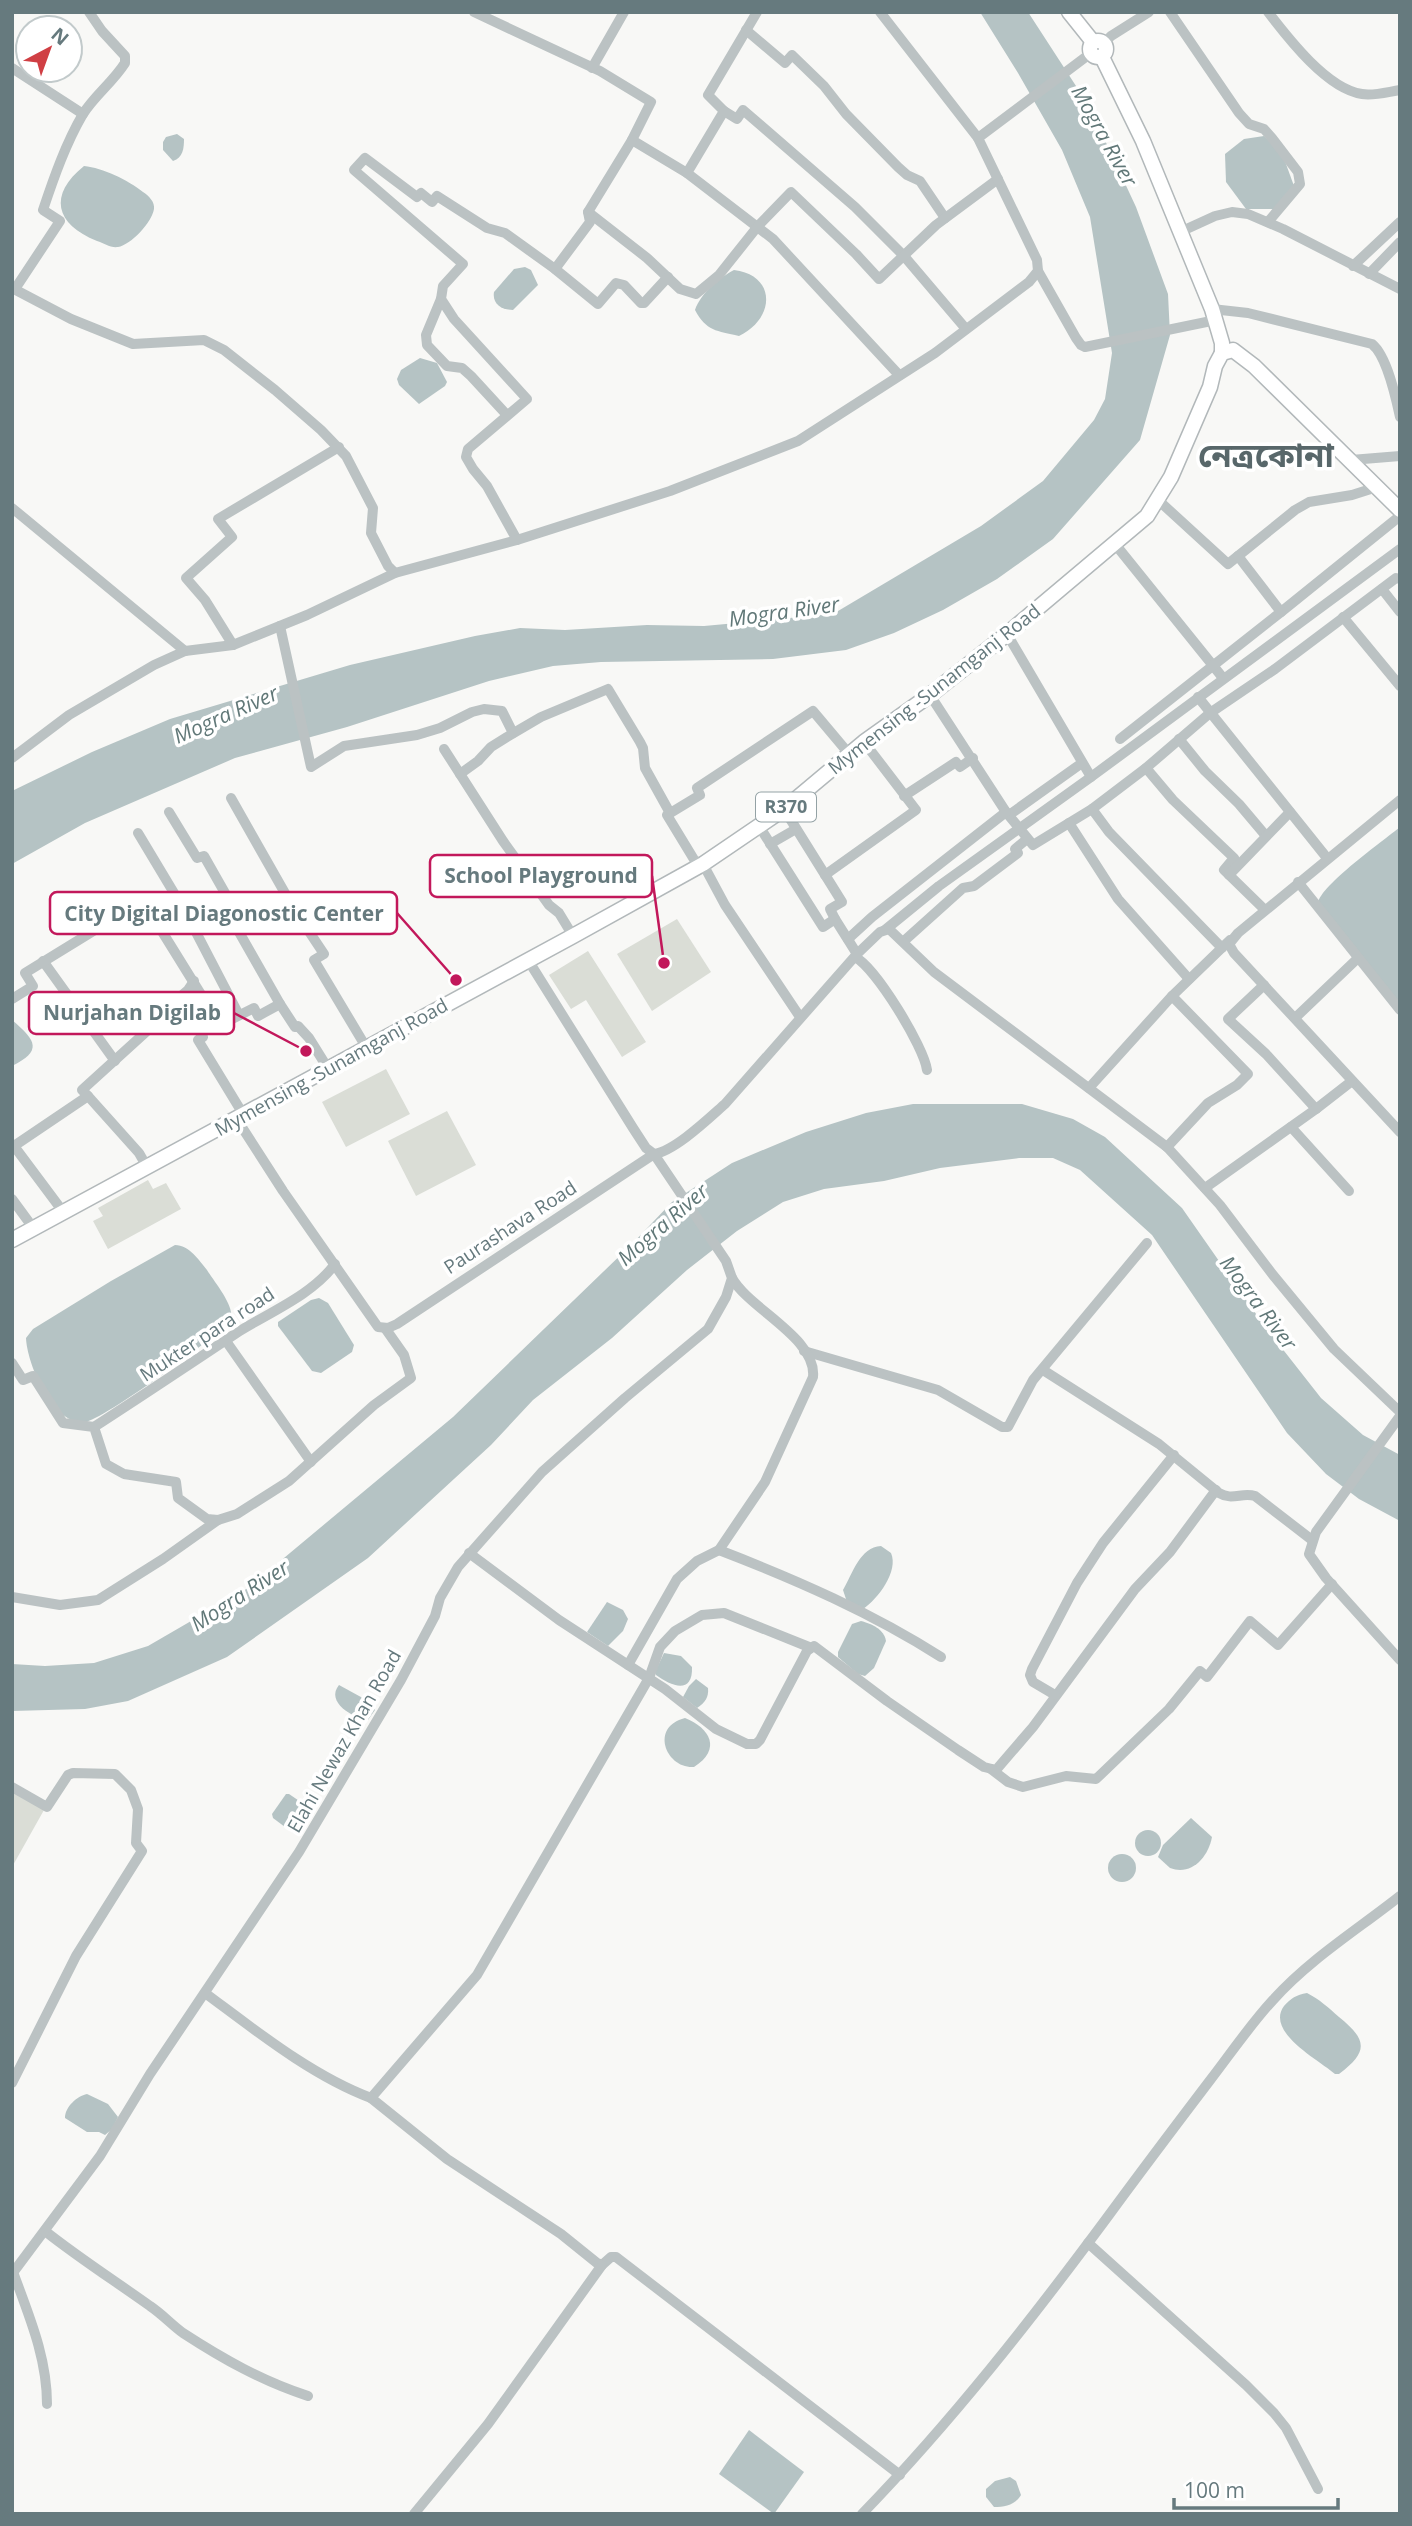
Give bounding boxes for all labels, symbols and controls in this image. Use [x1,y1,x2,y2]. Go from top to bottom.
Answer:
north arrow [14,14,84,84]
text: N [46,21,75,51]
water label: Mogra River [1066,80,1145,192]
district label: নেত্রকোনা [1198,432,1335,477]
water label: Mogra River [727,589,842,633]
street label: Mymensing -Sunamganj Road [822,598,1046,780]
water label: Mogra River [169,678,283,750]
road number: R370 [756,792,816,822]
callout: School Playground [430,855,652,897]
text: School Playground [444,861,638,889]
callout: City Digital Diagonostic Center [50,892,397,934]
text: City Digital Diagonostic Center [64,899,384,927]
callout: Nurjahan Digilab [29,992,234,1034]
street label: Mymensing -Sunamganj Road [210,992,452,1142]
text: Nurjahan Digilab [43,998,221,1026]
street label: Paurashava Road [439,1174,581,1280]
water label: Mogra River [611,1177,714,1271]
water label: Mogra River [1214,1249,1304,1356]
street label: Mukter para road [135,1281,279,1387]
water label: Mogra River [185,1553,294,1637]
street label: Elahi Newaz Khan Road [281,1645,407,1837]
scale bar [1174,2466,1338,2510]
text: 100 m [1184,2476,1245,2504]

